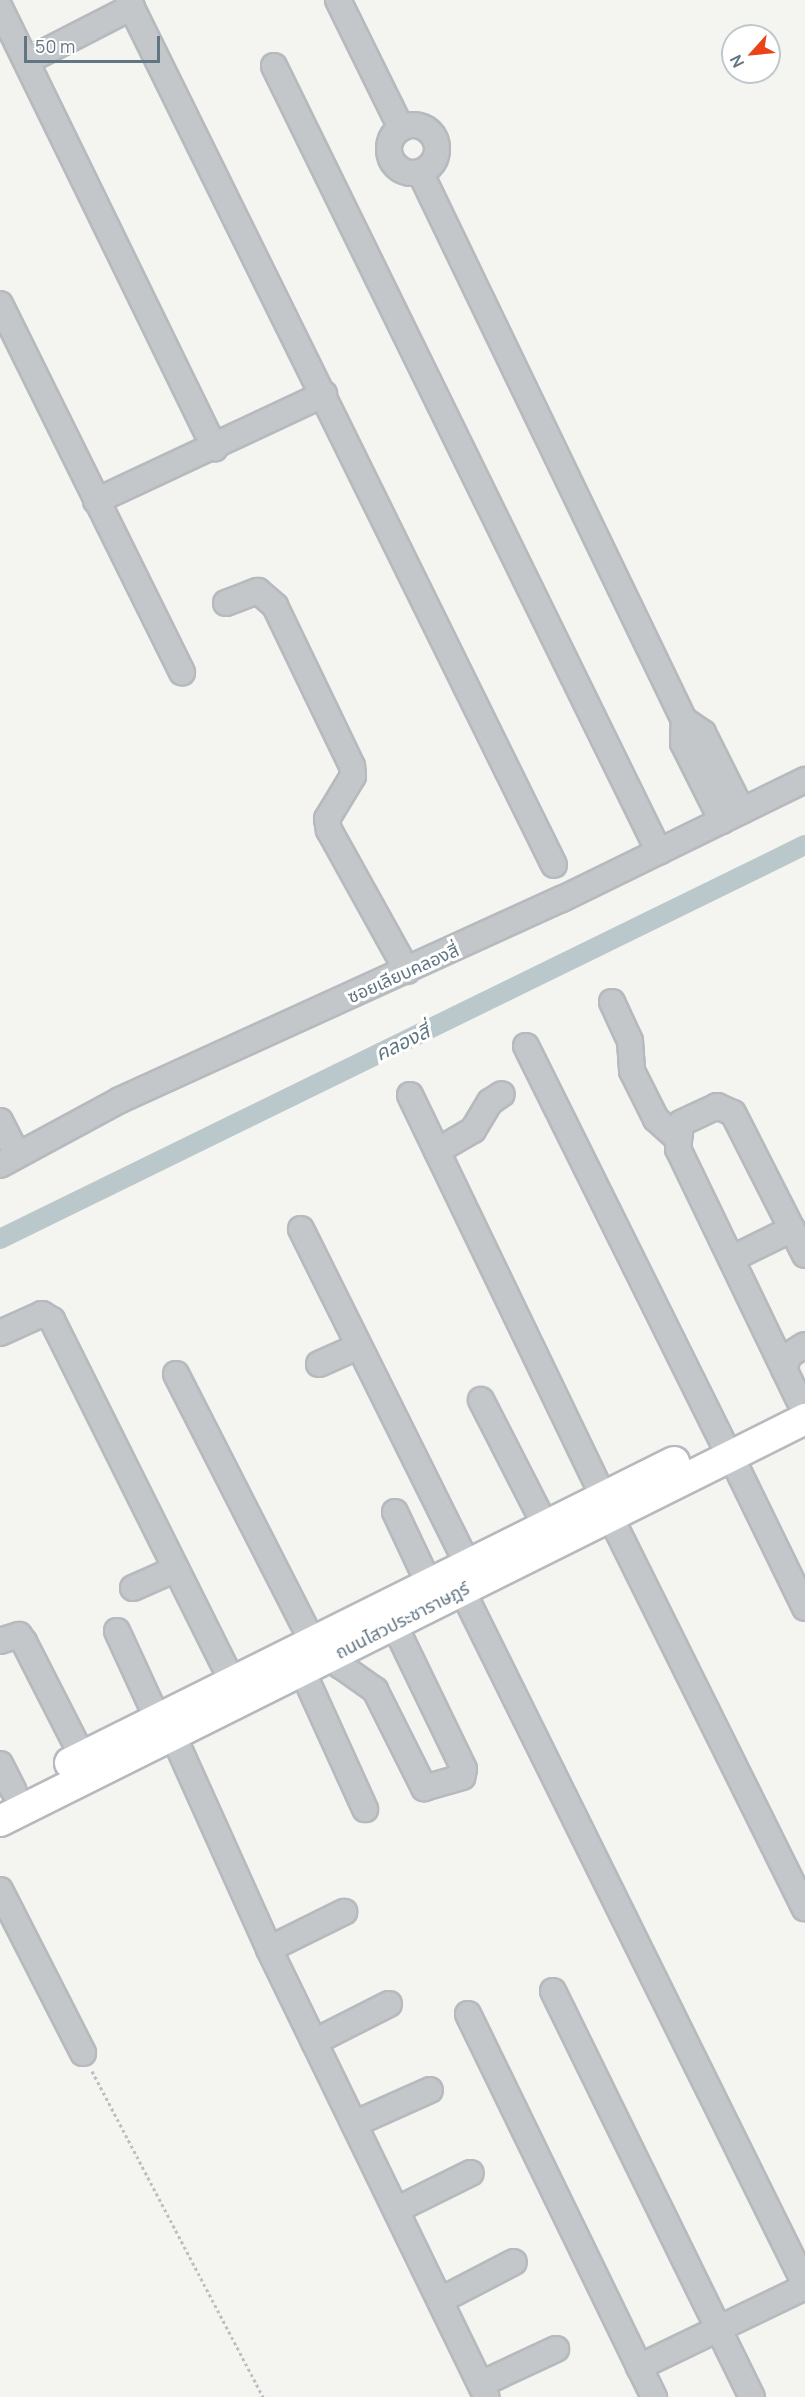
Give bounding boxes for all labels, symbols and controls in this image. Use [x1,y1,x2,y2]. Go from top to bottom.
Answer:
scale bar [27,24,164,62]
north arrow [721,24,781,84]
text: 50 m [35,34,75,58]
text: N [724,51,749,71]
street label: ซอยเลียบคลองสี่ [344,939,462,1007]
water label: คลองสี่ [371,1019,433,1065]
street label: ถนนไสวประชาราษฎร์ [331,1577,473,1663]

